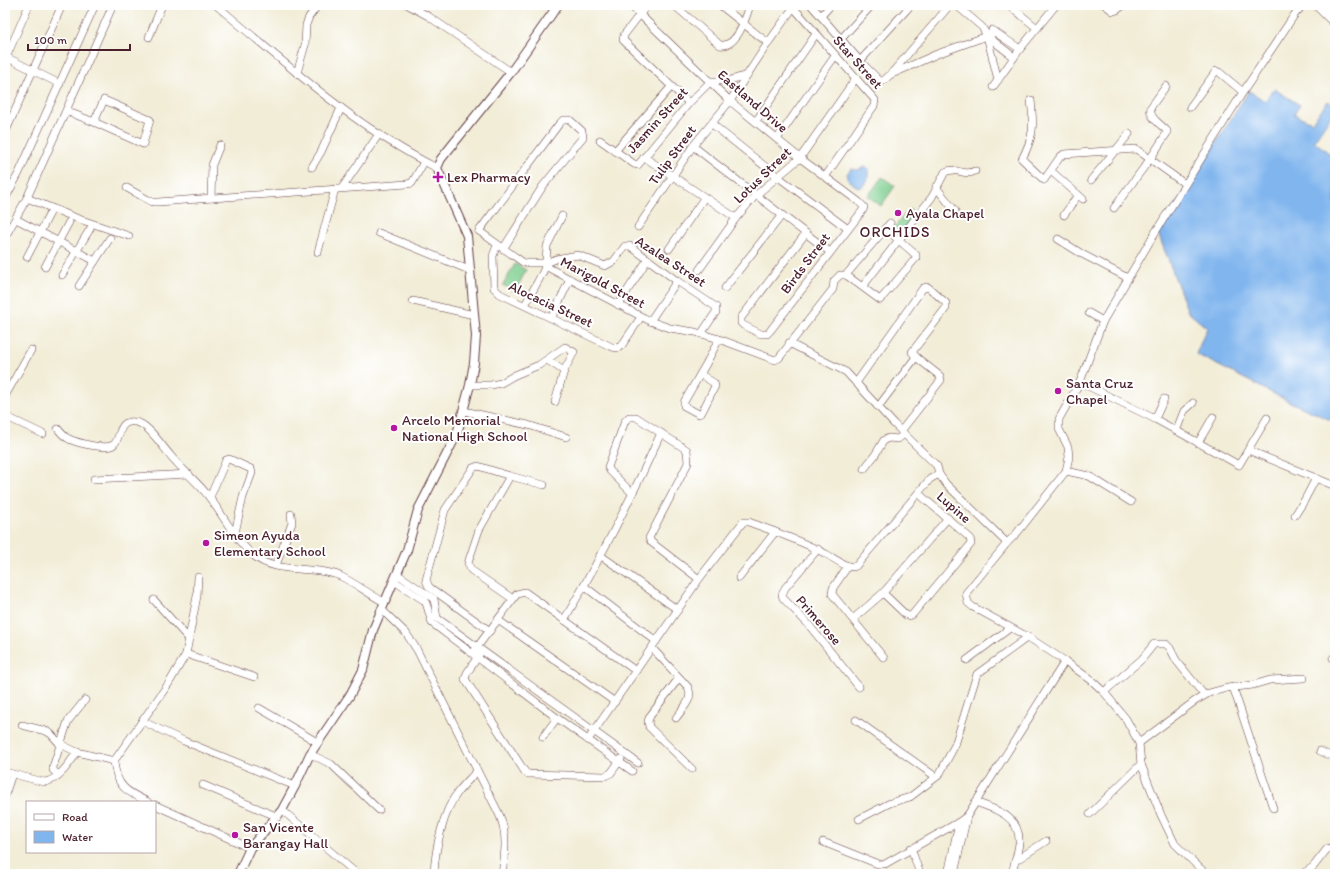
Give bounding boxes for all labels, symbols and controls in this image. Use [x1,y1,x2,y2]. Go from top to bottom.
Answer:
scale bar [28,26,130,52]
street label: Star Street [829,32,886,93]
text: 100 m [34,33,67,47]
street label: Eastland Drive [714,66,791,137]
street label: Jasmin Street [623,84,691,157]
street label: Tulip Street [645,122,700,188]
street label: Lotus Street [730,144,795,207]
place label: Lex Pharmacy [447,169,531,186]
marker: Lex Pharmacy [432,171,444,183]
place label: Ayala Chapel [906,205,984,222]
marker: Ayala Chapel [893,208,903,218]
district label: ORCHIDS [860,223,930,241]
street label: Birds Street [777,229,834,297]
street label: Azalea Street [632,232,709,291]
street label: Marigold Street [557,253,648,312]
street label: Alocacia Street [506,278,596,331]
place label: Santa Cruz Chapel [1066,375,1134,408]
marker: Santa Cruz Chapel [1053,386,1063,396]
place label: Arcelo Memorial National High School [402,412,528,445]
marker: Arcelo Memorial National High School [389,423,399,433]
street label: Lupine [933,488,974,527]
place label: Simeon Ayuda Elementary School [214,527,326,560]
marker: Simeon Ayuda Elementary School [201,538,211,548]
street label: Primerose [792,592,845,649]
legend [26,801,156,853]
text: Road [62,810,88,824]
place label: San Vicente Barangay Hall [243,819,328,852]
text: Water [62,830,93,844]
marker: San Vicente Barangay Hall [230,830,240,840]

